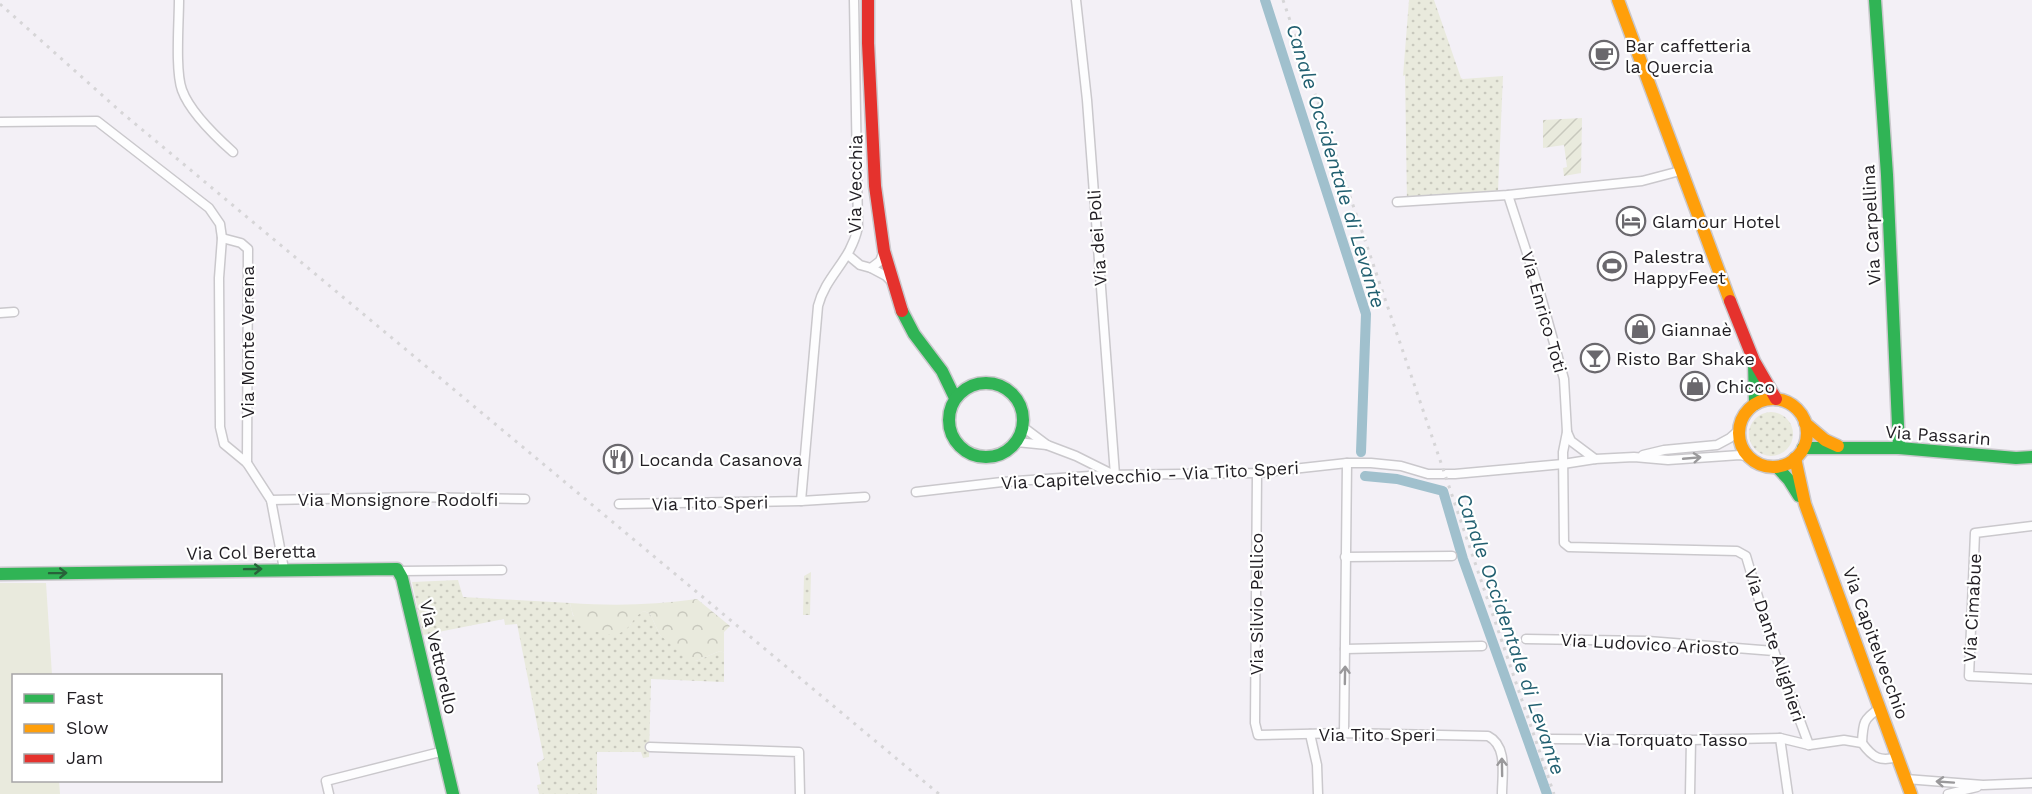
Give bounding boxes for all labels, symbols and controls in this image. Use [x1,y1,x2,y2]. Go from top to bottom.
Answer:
water label: Canale Occidentale di Levante [1281,21,1391,311]
place label: Bar caffetteria la Quercia [1625,35,1751,77]
cafe icon: Bar caffetteria la Quercia [1588,39,1620,71]
street label: Via Vecchia [844,134,866,234]
street label: Via Carpellina [1857,164,1885,286]
street label: Via dei Poli [1083,189,1111,287]
hotel icon: Glamour Hotel [1615,205,1647,237]
place label: Glamour Hotel [1652,211,1780,232]
place label: Palestra HappyFeet [1633,246,1726,288]
street label: Via Enrico Toti [1517,249,1571,375]
sports icon: Palestra HappyFeet [1596,250,1628,282]
street label: Via Monte Verena [237,266,258,418]
shop icon: Giannaè [1624,313,1656,345]
place label: Giannaè [1661,319,1732,340]
bar icon: Risto Bar Shake [1579,342,1611,374]
place label: Risto Bar Shake [1616,348,1755,369]
shop icon: Chicco [1679,370,1711,402]
place label: Chicco [1716,376,1775,397]
street label: Via Passarin [1884,421,1992,449]
restaurant icon: Locanda Casanova [602,443,634,475]
place label: Locanda Casanova [639,449,802,470]
one-way arrow [1681,452,1701,463]
street label: Via Capitelvecchio - Via Tito Speri [1000,457,1300,493]
street label: Via Monsignore Rodolfi [298,489,498,510]
water label: Canale Occidentale di Levante [1451,490,1571,778]
street label: Via Tito Speri [651,491,769,515]
street label: Via Silvio Pellico [1246,533,1267,675]
street label: Via Col Beretta [186,540,316,564]
street label: Via Cimabue [1959,553,1985,663]
one-way arrow [243,564,263,575]
street label: Via Capitelvecchio [1839,564,1913,722]
street label: Via Dante Alighieri [1740,566,1810,724]
one-way arrow [48,567,68,579]
street label: Via Vettorello [416,598,462,716]
street label: Via Ludovico Ariosto [1560,629,1740,659]
one-way arrow [1339,665,1350,685]
legend [12,674,222,782]
text: Fast [66,687,104,708]
text: Slow [66,717,109,738]
street label: Via Tito Speri [1319,724,1435,745]
street label: Via Torquato Tasso [1584,729,1748,750]
text: Jam [66,747,103,768]
one-way arrow [1496,757,1508,777]
one-way arrow [1935,776,1955,787]

